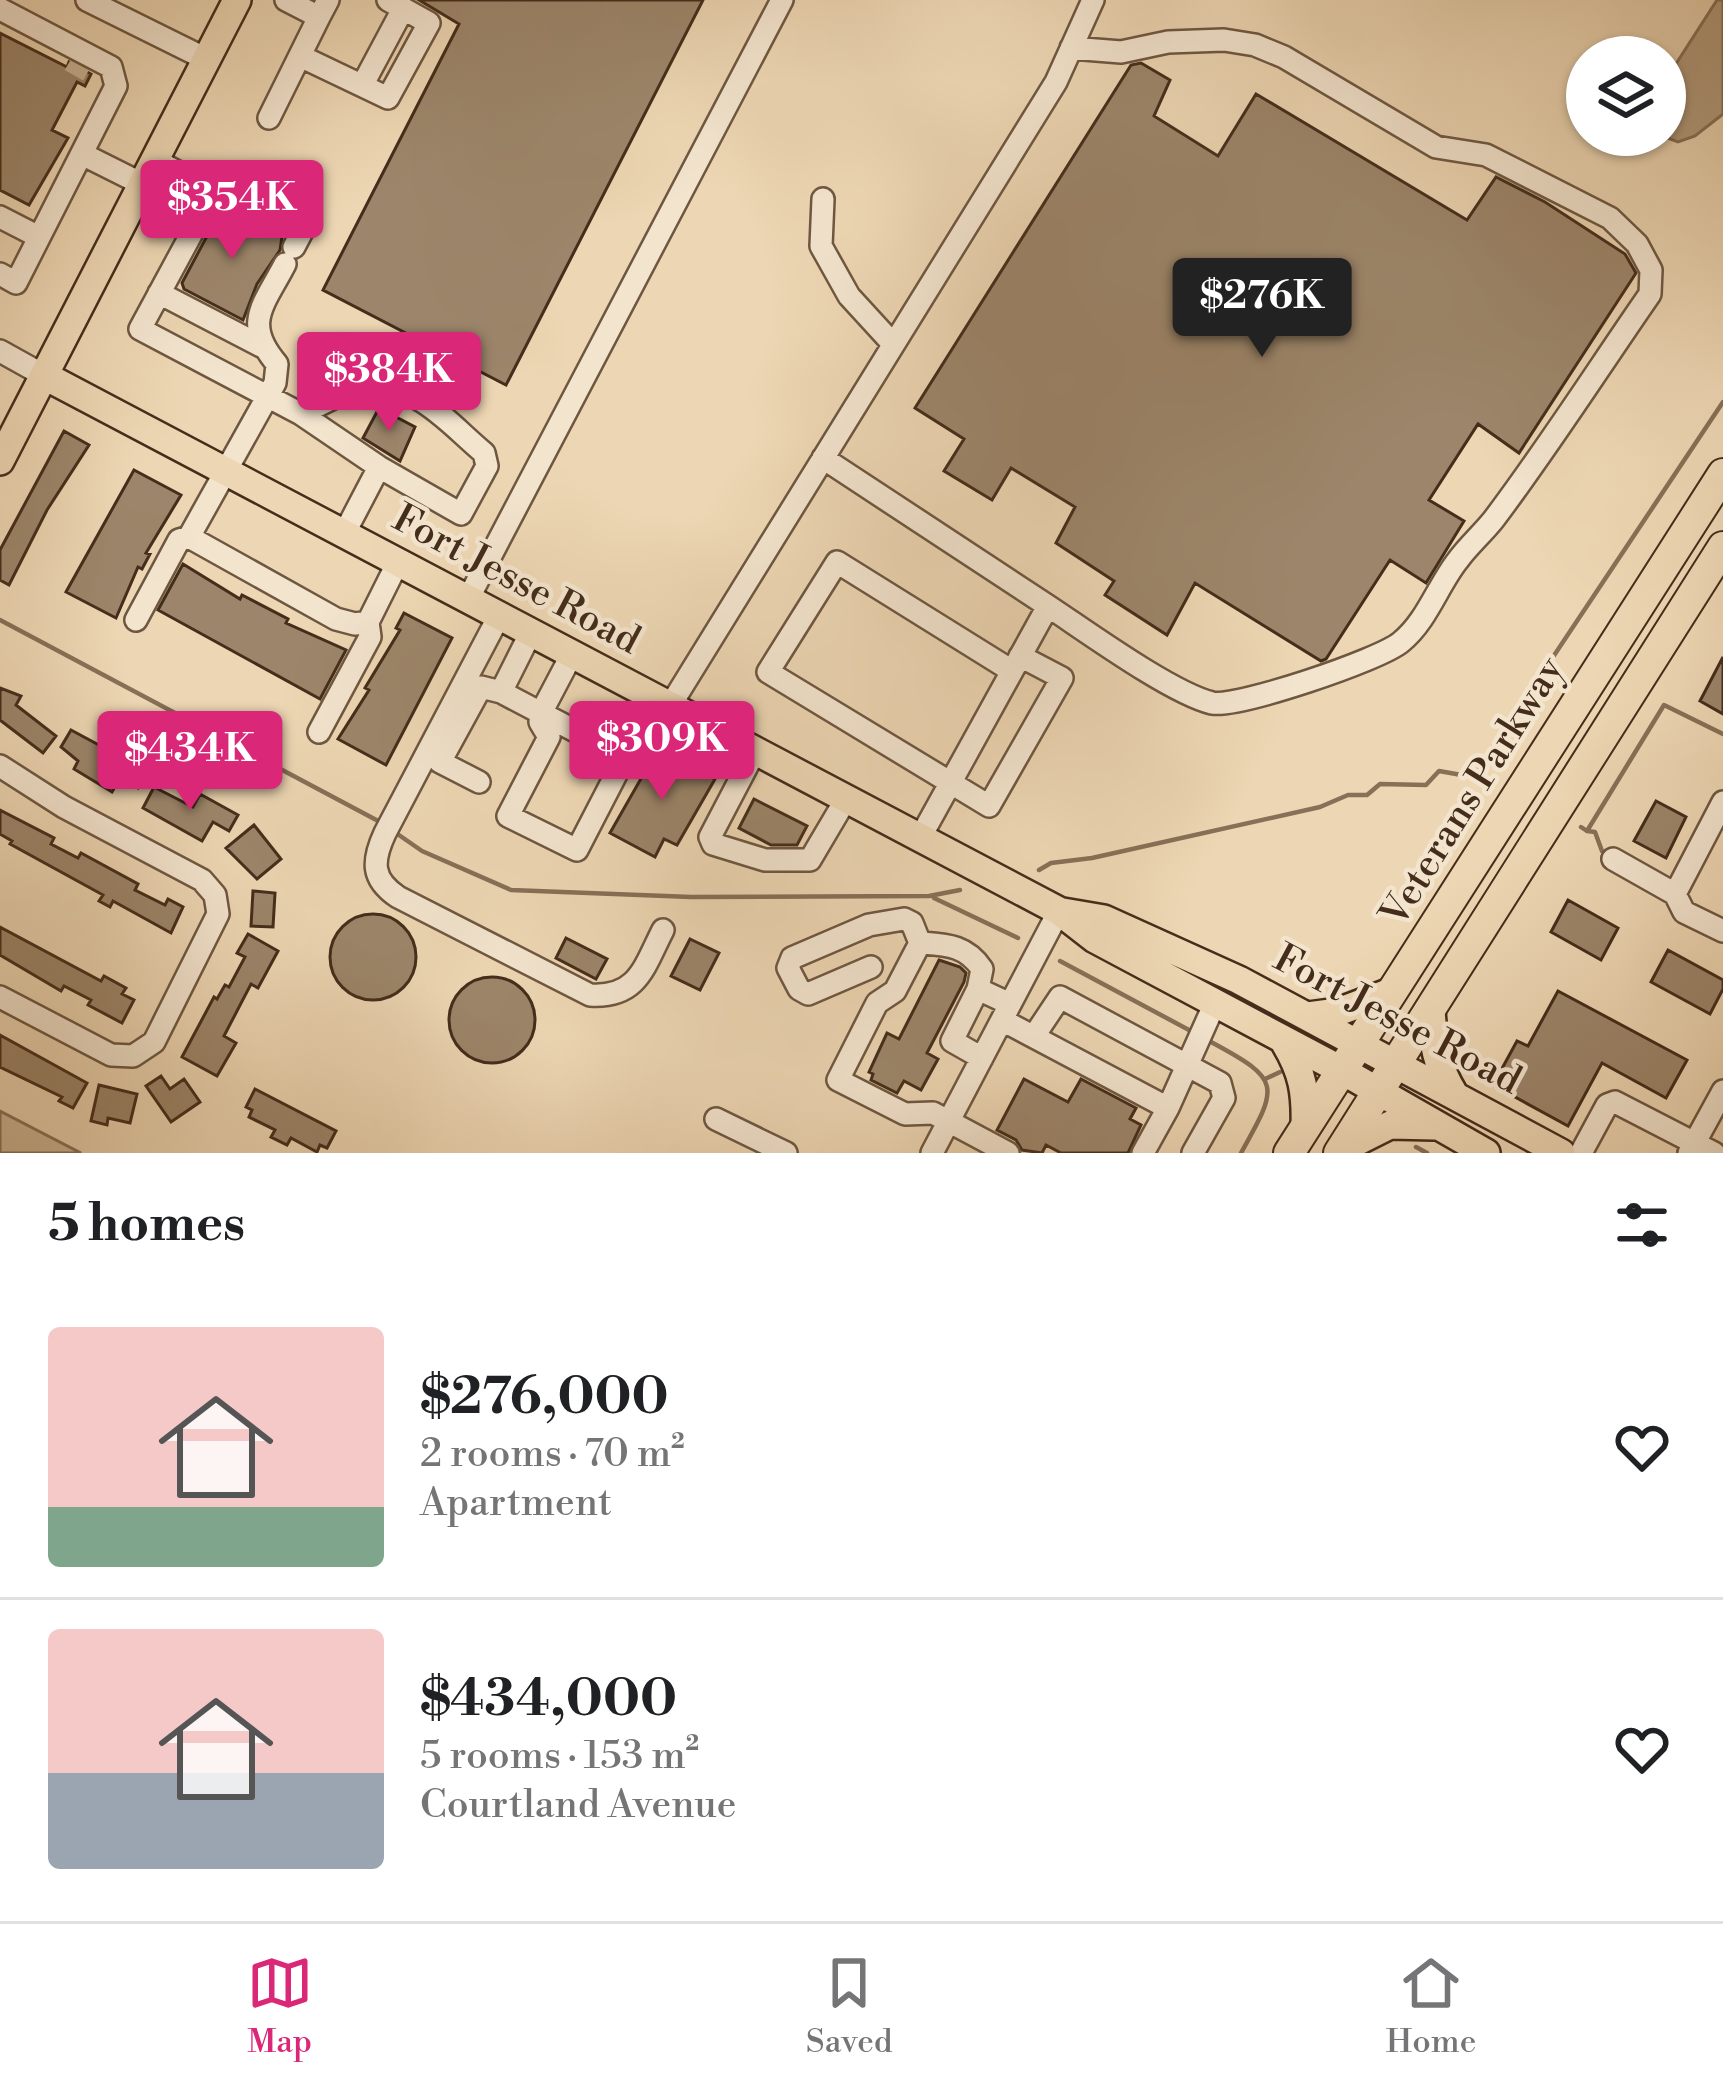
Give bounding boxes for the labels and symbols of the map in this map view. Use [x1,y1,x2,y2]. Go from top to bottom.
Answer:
pin: $354K [148,160,316,262]
pin: $276K [1178,258,1346,360]
pin: $384K [305,332,473,434]
street label: Fort Jesse Road [384,494,648,666]
street label: Veterans Parkway [1370,647,1576,937]
pin: $309K [578,701,746,803]
pin: $434K [106,711,274,813]
street label: Fort Jesse Road [1265,934,1529,1106]

